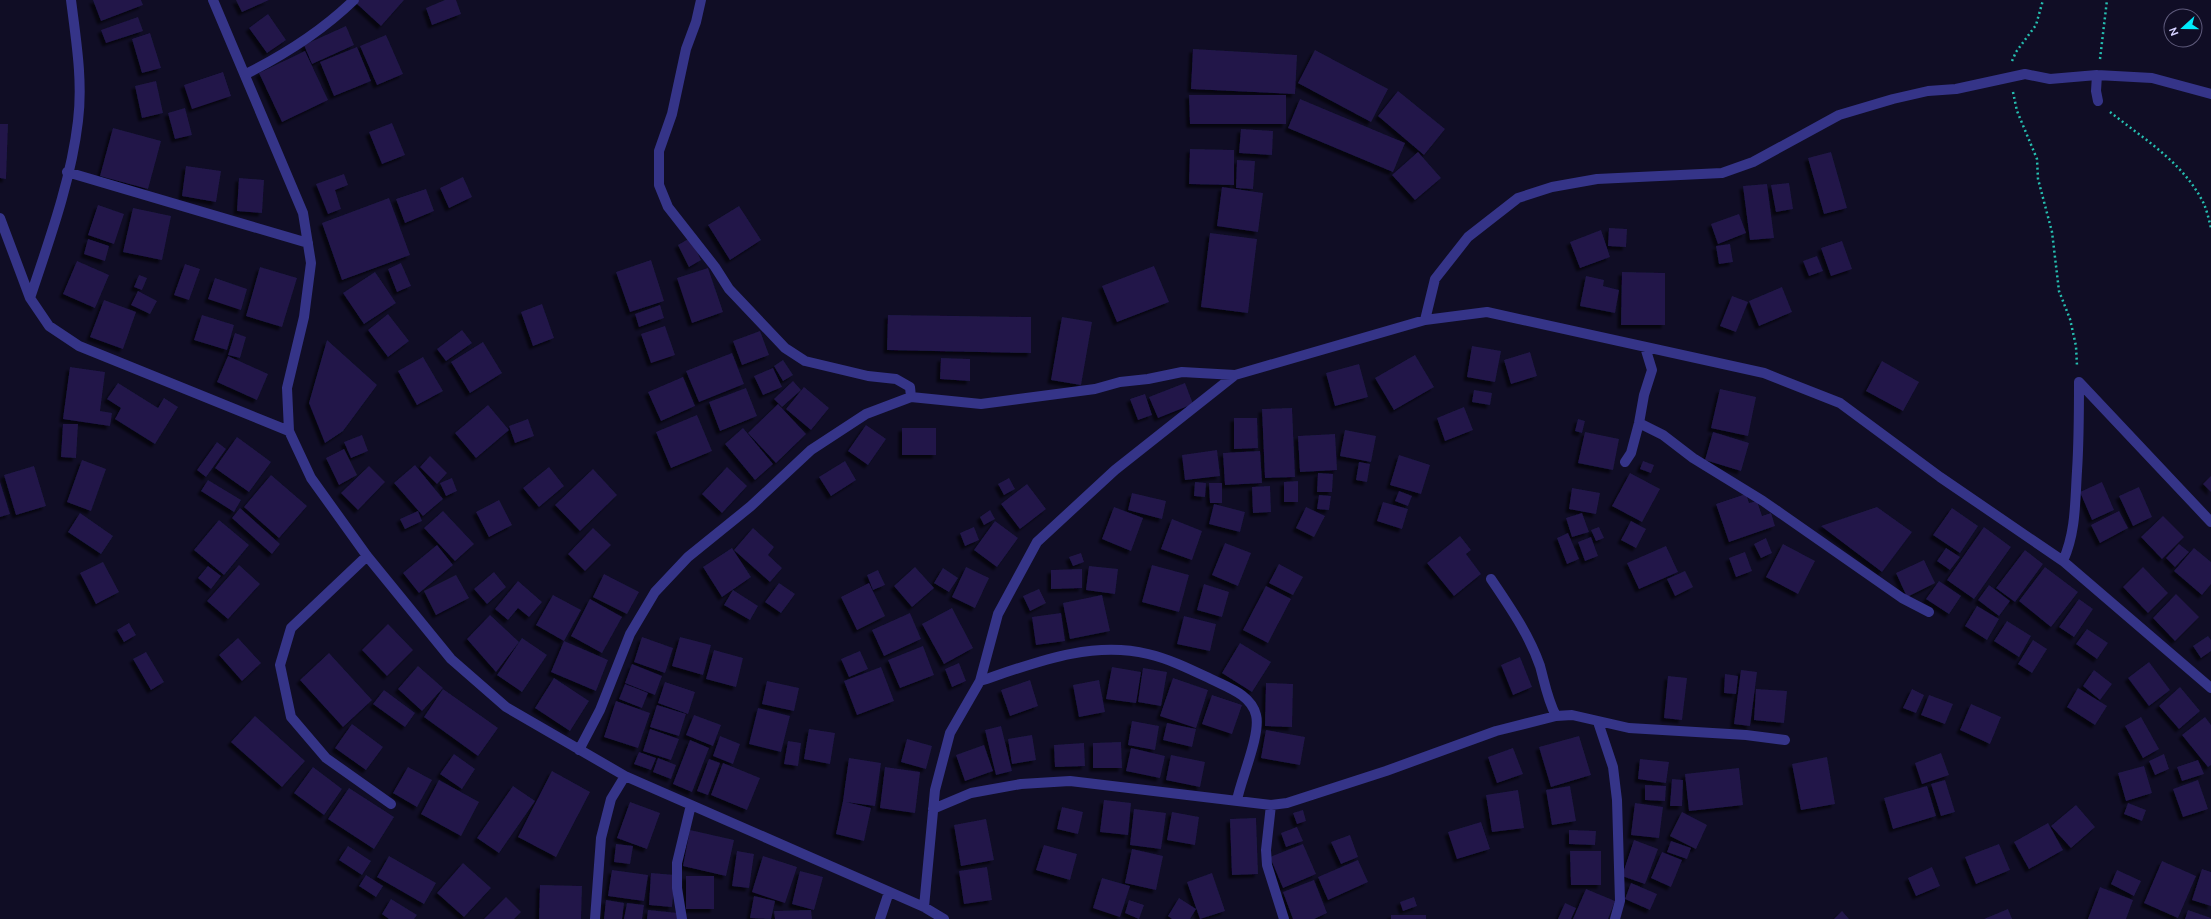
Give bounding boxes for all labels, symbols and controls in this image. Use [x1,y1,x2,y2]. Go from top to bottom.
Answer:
north arrow [2163,8,2203,48]
text: N [2167,26,2181,38]

